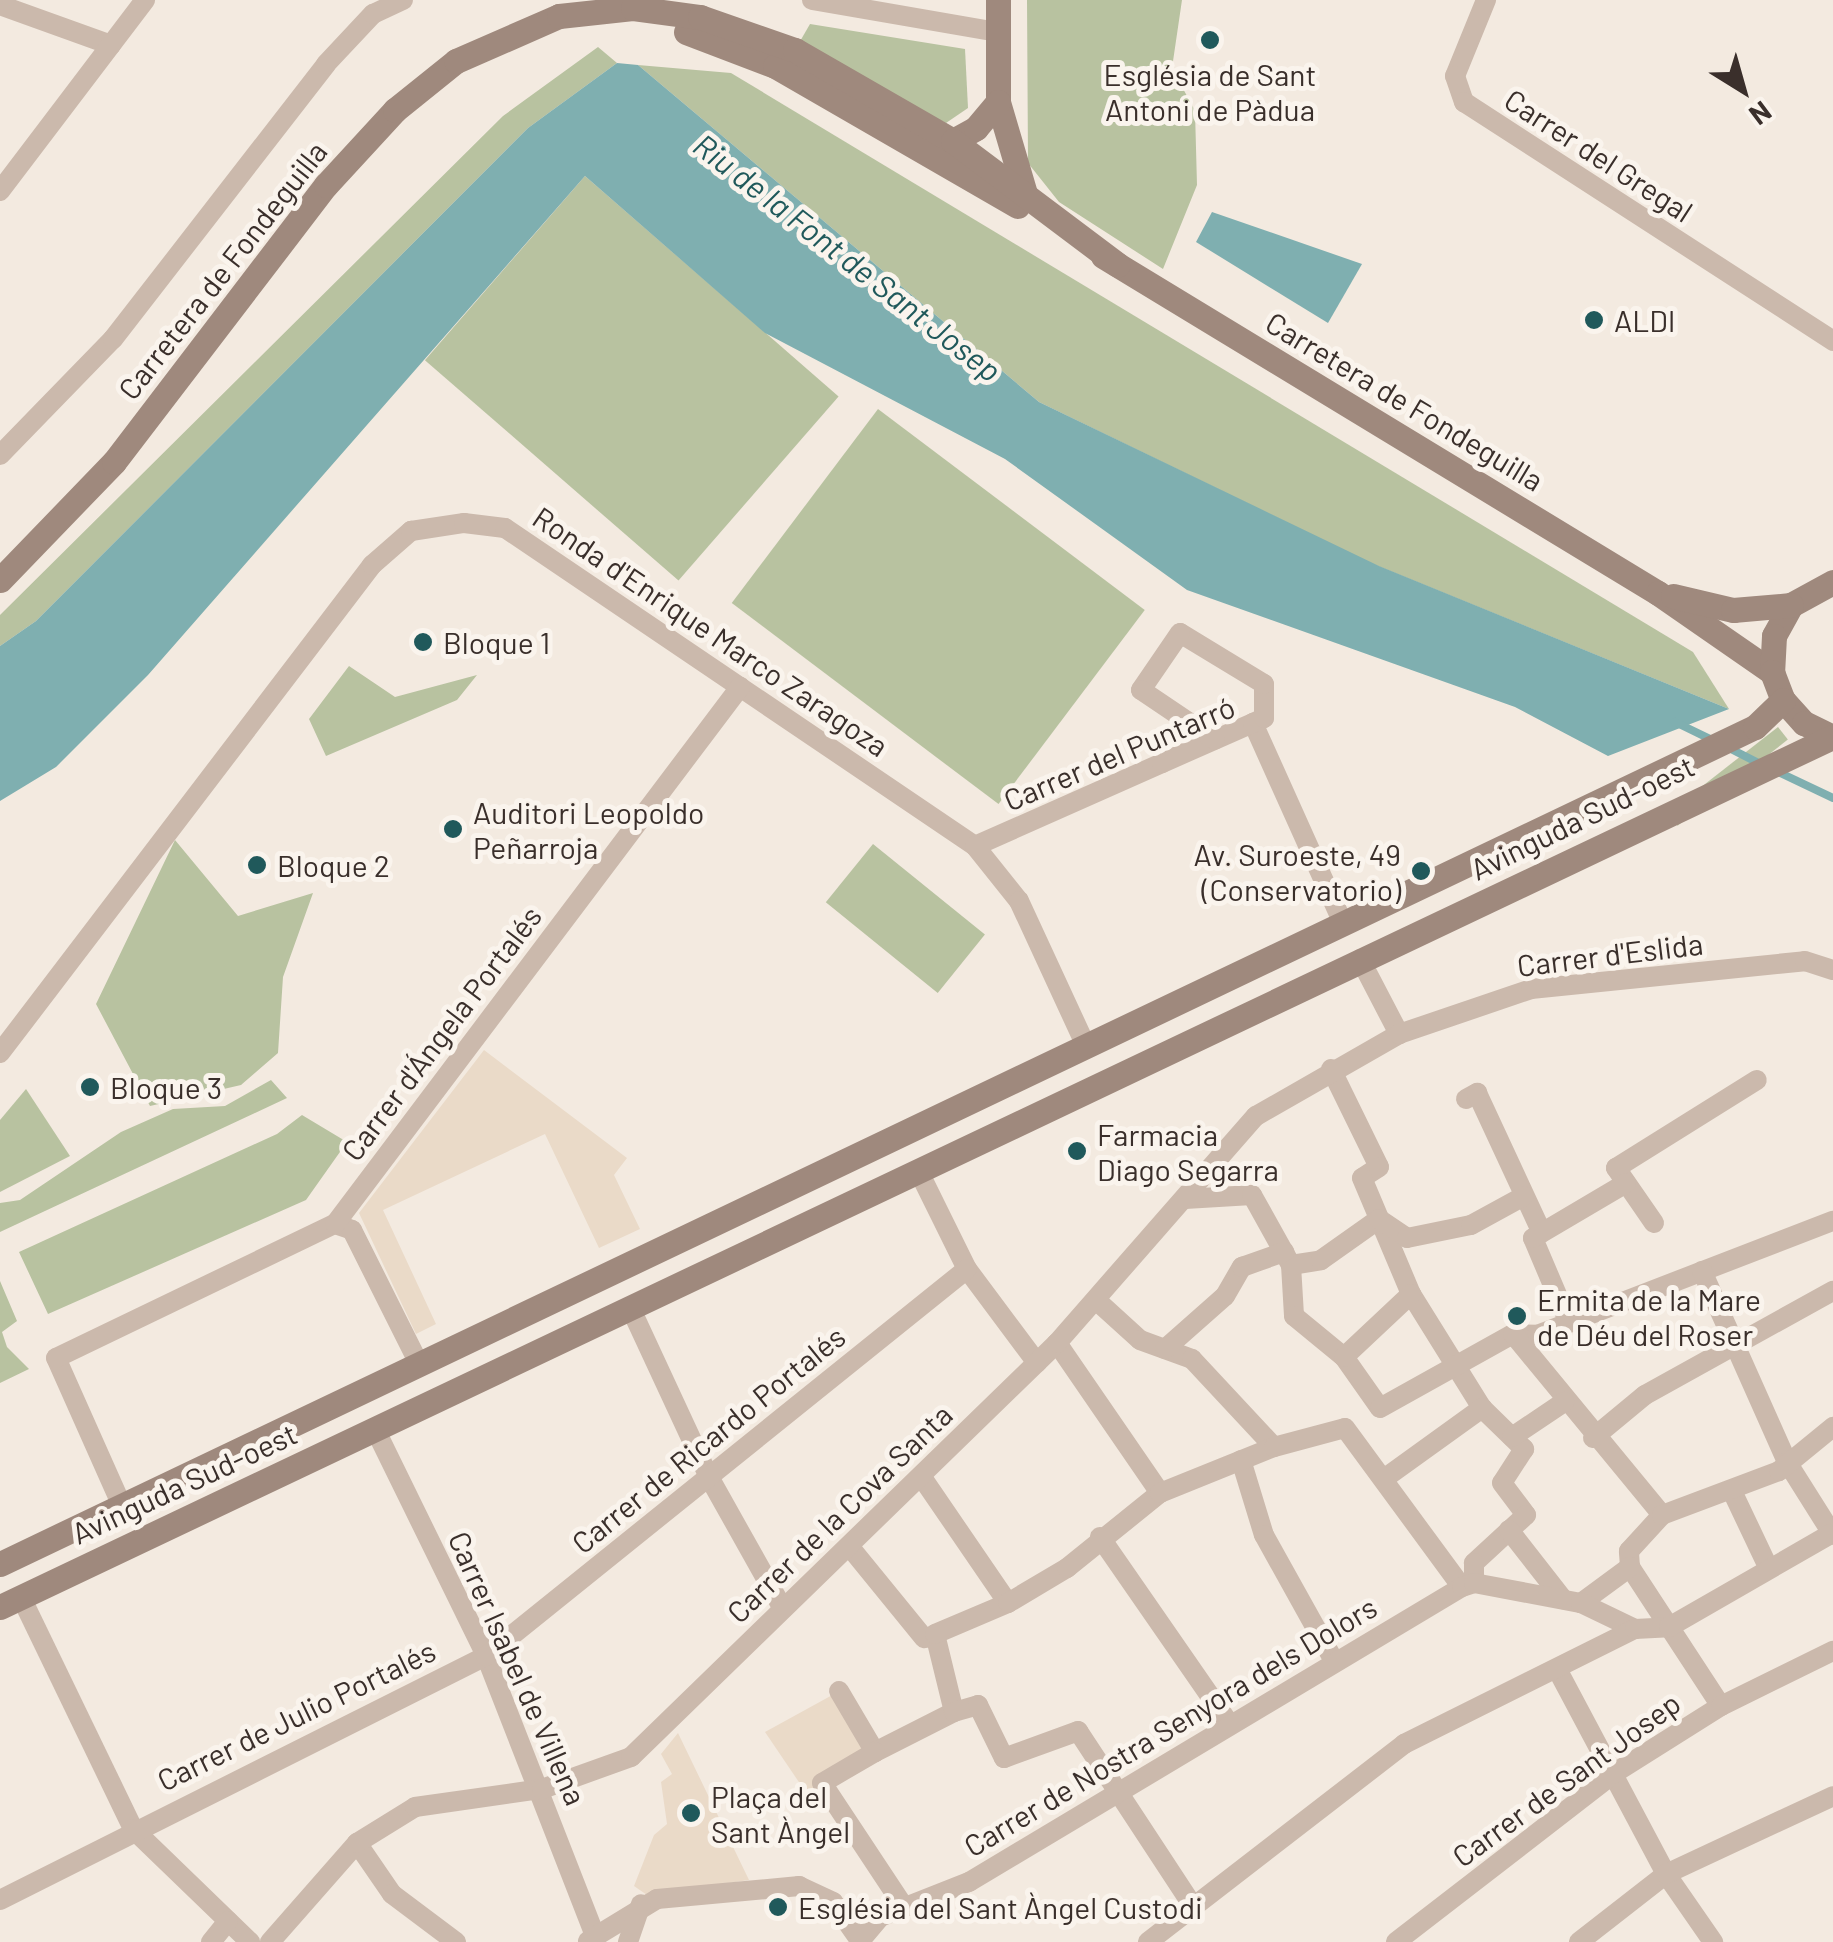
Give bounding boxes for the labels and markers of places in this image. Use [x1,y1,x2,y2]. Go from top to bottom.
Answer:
marker: Església de Sant Antoni de Pàdua [1199,29,1221,51]
place label: Església de Sant Antoni de Pàdua [1104,56,1316,126]
place label: ALDI [1614,302,1676,338]
marker: ALDI [1583,309,1605,331]
place label: Bloque 1 [443,624,550,660]
marker: Bloque 1 [412,631,434,653]
place label: Auditori Leopoldo Peñarroja [473,794,704,864]
marker: Auditori Leopoldo Peñarroja [442,818,464,840]
place label: Av. Suroeste, 49 (Conservatorio) [1194,836,1401,906]
place label: Bloque 2 [277,847,390,883]
marker: Bloque 2 [246,854,268,876]
marker: Av. Suroeste, 49 (Conservatorio) [1410,860,1432,882]
place label: Bloque 3 [110,1069,222,1105]
marker: Bloque 3 [79,1076,101,1098]
place label: Farmacia Diago Segarra [1097,1116,1279,1186]
marker: Farmacia Diago Segarra [1066,1140,1088,1162]
place label: Ermita de la Mare de Déu del Roser [1537,1281,1761,1352]
marker: Ermita de la Mare de Déu del Roser [1506,1305,1528,1327]
place label: Plaça del Sant Àngel [711,1778,850,1848]
marker: Plaça del Sant Àngel [680,1802,702,1824]
place label: Església del Sant Àngel Custodi [798,1889,1203,1925]
marker: Església del Sant Àngel Custodi [767,1896,789,1918]

